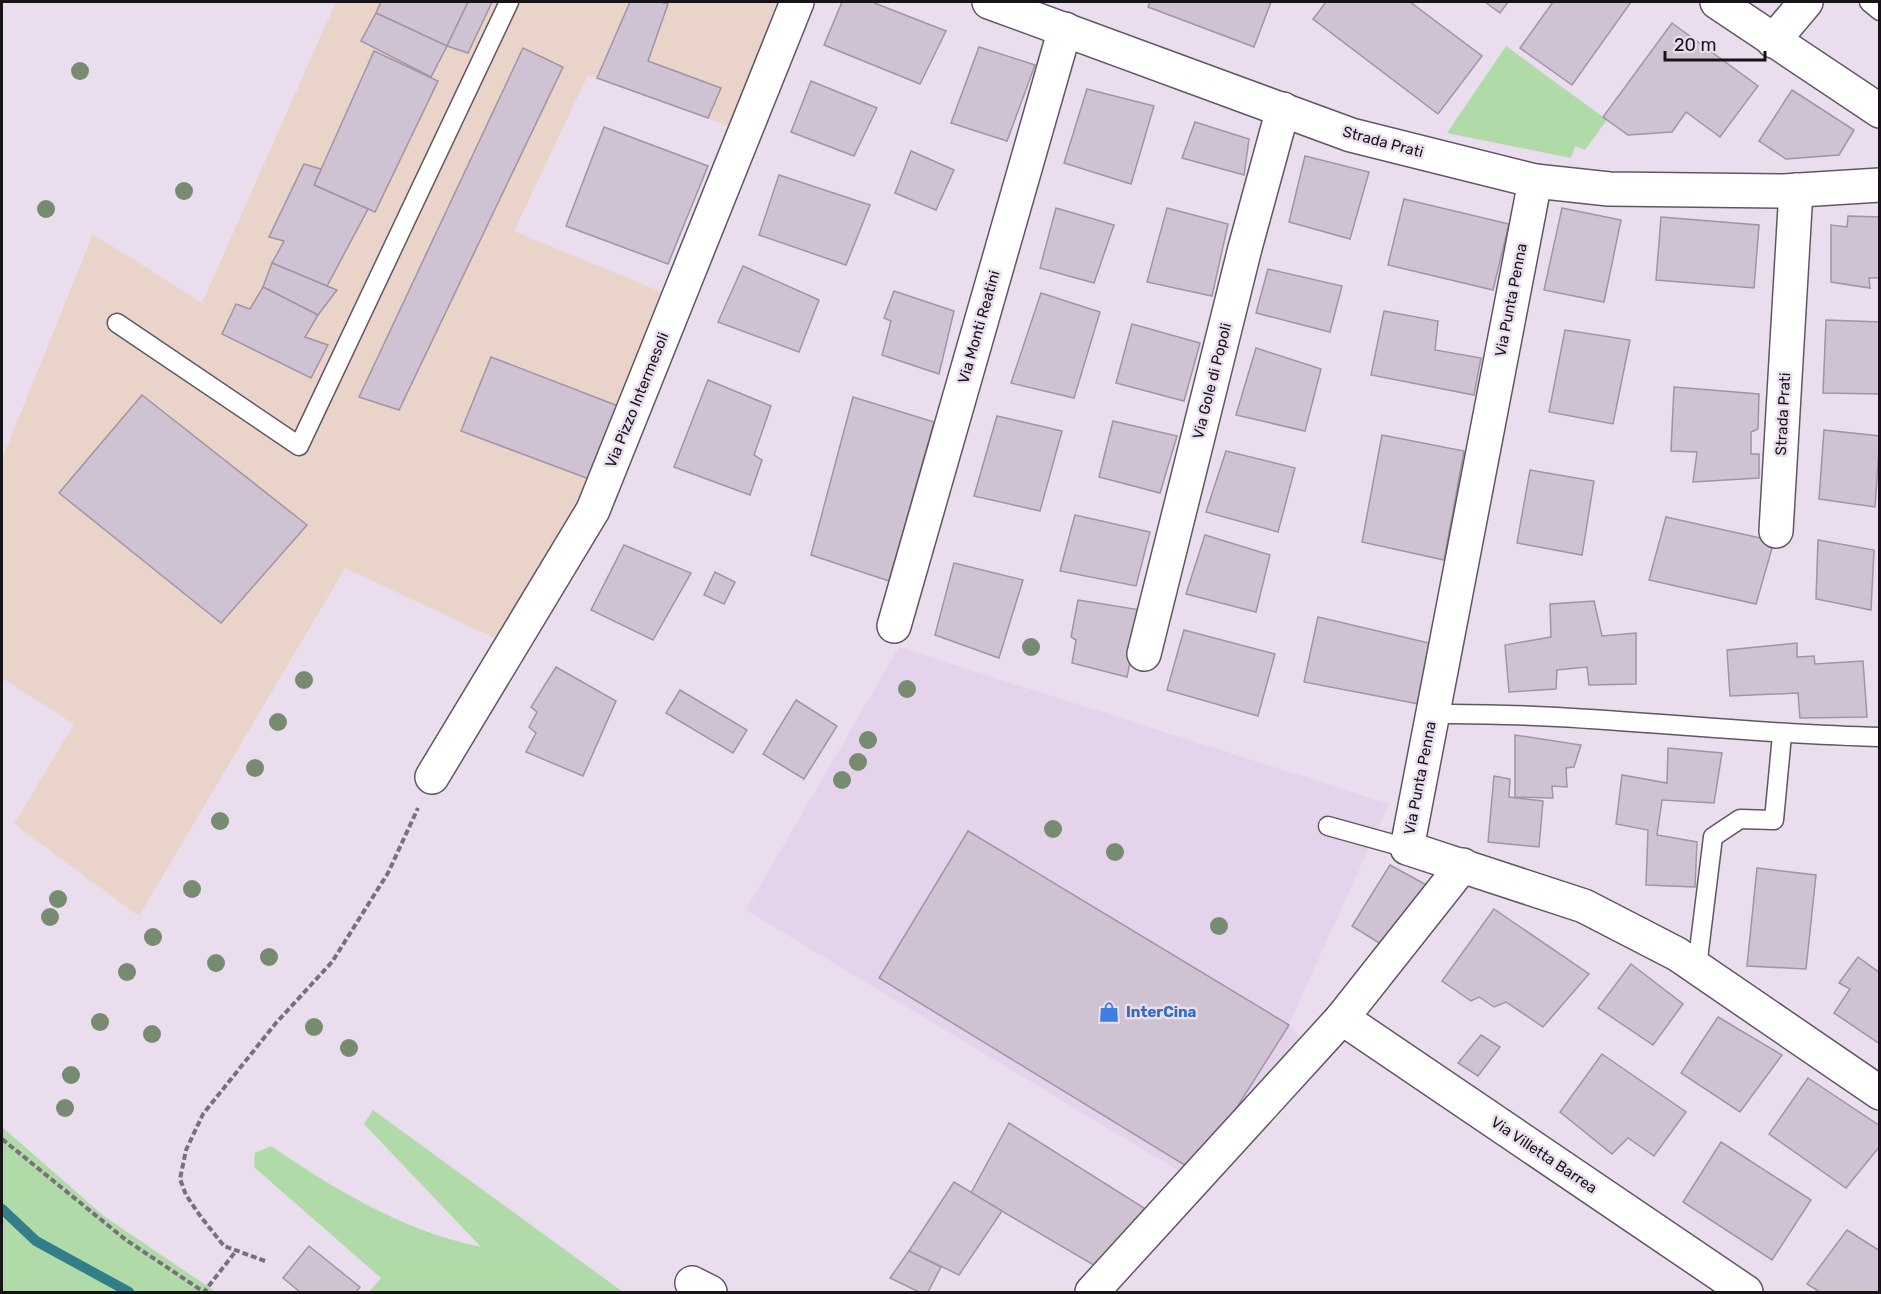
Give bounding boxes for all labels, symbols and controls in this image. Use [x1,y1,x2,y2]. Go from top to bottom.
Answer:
scale bar [1665,24,1766,62]
text: 20 m [1674,34,1716,56]
street label: Strada Prati [1341,123,1425,161]
street label: Via Punta Penna [1491,242,1531,358]
street label: Via Monti Reatini [954,268,1004,386]
street label: Via Gole di Popoli [1189,321,1235,441]
street label: Via Pizzo Intermesoli [602,330,672,470]
street label: Strada Prati [1772,372,1794,456]
street label: Via Punta Penna [1400,720,1440,836]
shop icon: InterCina [1097,1000,1121,1024]
place label: InterCina [1126,1003,1197,1021]
street label: Via Villetta Barrea [1488,1113,1600,1197]

